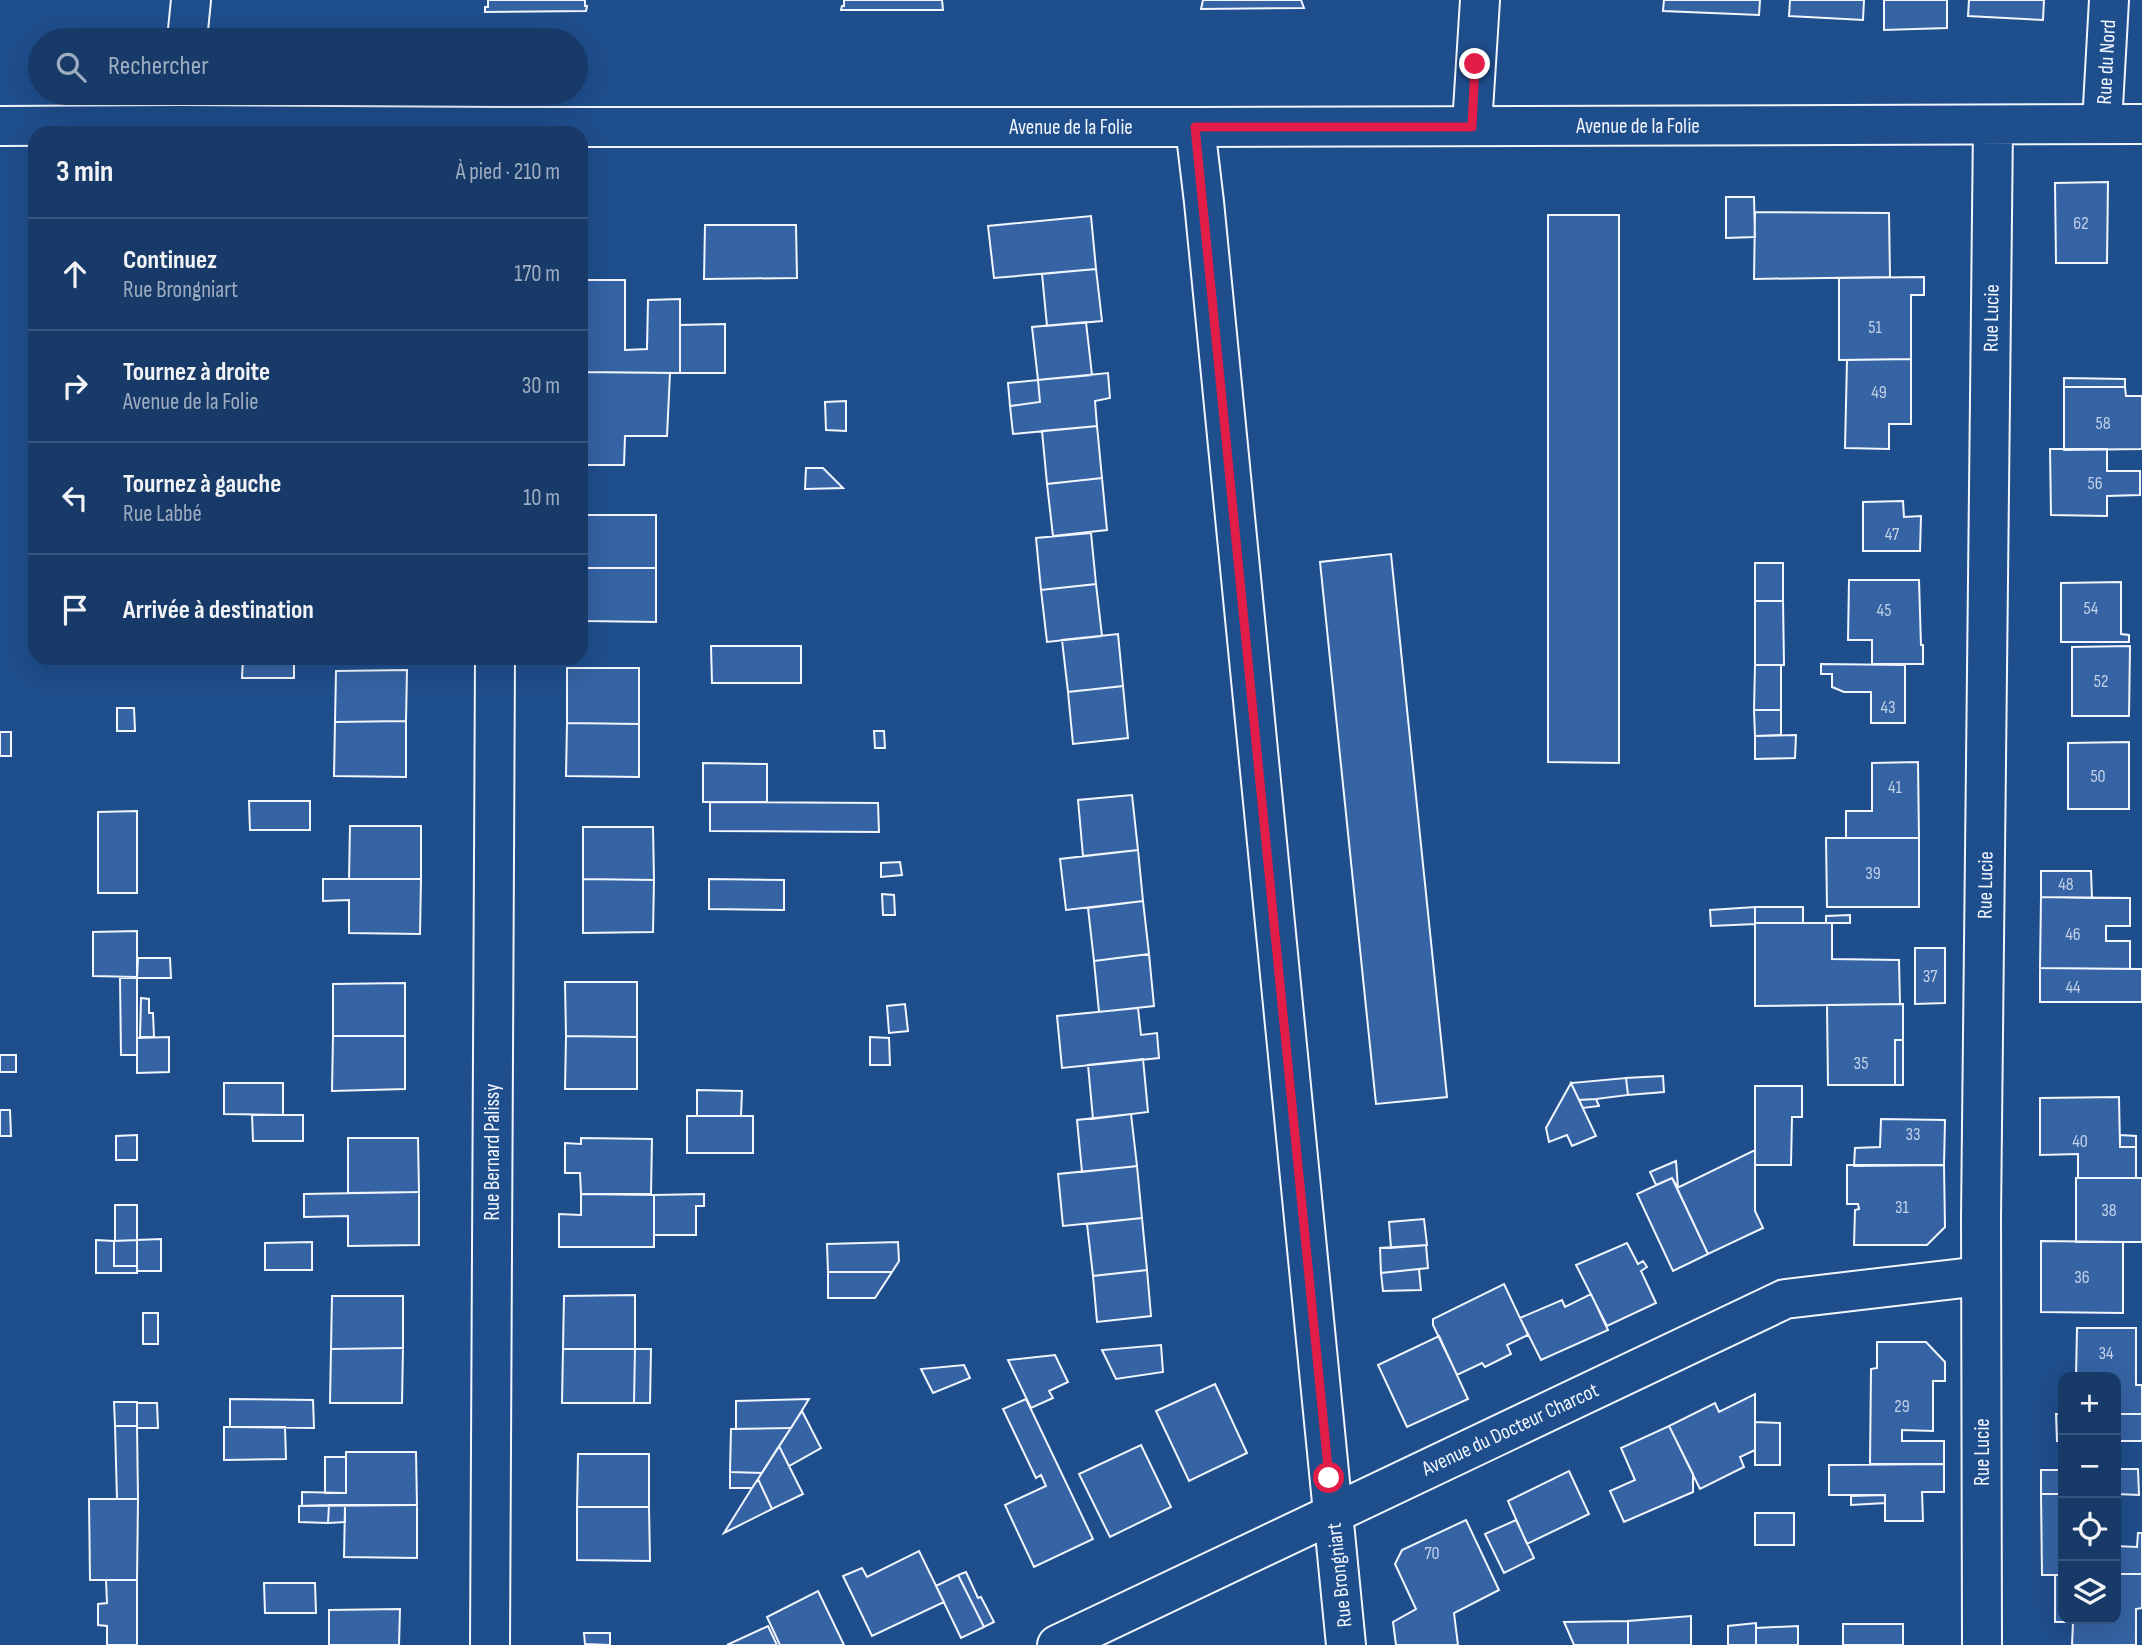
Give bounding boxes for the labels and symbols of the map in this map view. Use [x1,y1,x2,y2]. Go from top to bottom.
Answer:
street label: Rue du Nord [2092,19,2121,105]
route end [1459,48,1490,79]
street label: Avenue de la Folie [1575,114,1700,139]
street label: Avenue de la Folie [1008,115,1133,140]
house number: 62 [2073,213,2089,234]
street label: Rue Lucie [1978,284,2005,352]
house number: 51 [1868,317,1882,338]
house number: 49 [1871,382,1887,403]
house number: 58 [2095,413,2111,434]
house number: 56 [2087,473,2103,494]
house number: 47 [1885,524,1900,545]
house number: 54 [2084,598,2099,619]
house number: 45 [1877,600,1891,621]
house number: 52 [2094,671,2108,692]
house number: 43 [1880,697,1896,718]
house number: 50 [2090,766,2106,787]
house number: 41 [1888,777,1903,798]
street label: Rue Lucie [1972,851,1999,919]
house number: 39 [1865,863,1881,884]
house number: 48 [2058,874,2074,895]
house number: 46 [2065,924,2081,945]
house number: 37 [1923,966,1938,987]
house number: 44 [2065,977,2081,998]
house number: 35 [1854,1053,1868,1074]
street label: Rue Bernard Palissy [480,1084,505,1220]
house number: 33 [1905,1124,1921,1145]
house number: 40 [2072,1131,2088,1152]
house number: 31 [1895,1197,1910,1218]
house number: 38 [2101,1200,2117,1221]
house number: 36 [2074,1267,2090,1288]
house number: 34 [2098,1343,2114,1364]
street label: Avenue du Docteur Charcot [1417,1378,1603,1482]
house number: 29 [1894,1396,1910,1417]
street label: Rue Lucie [1970,1418,1995,1486]
route start [1313,1462,1344,1493]
street label: Rue Brongniart [1322,1521,1357,1628]
house number: 70 [1424,1543,1440,1564]

